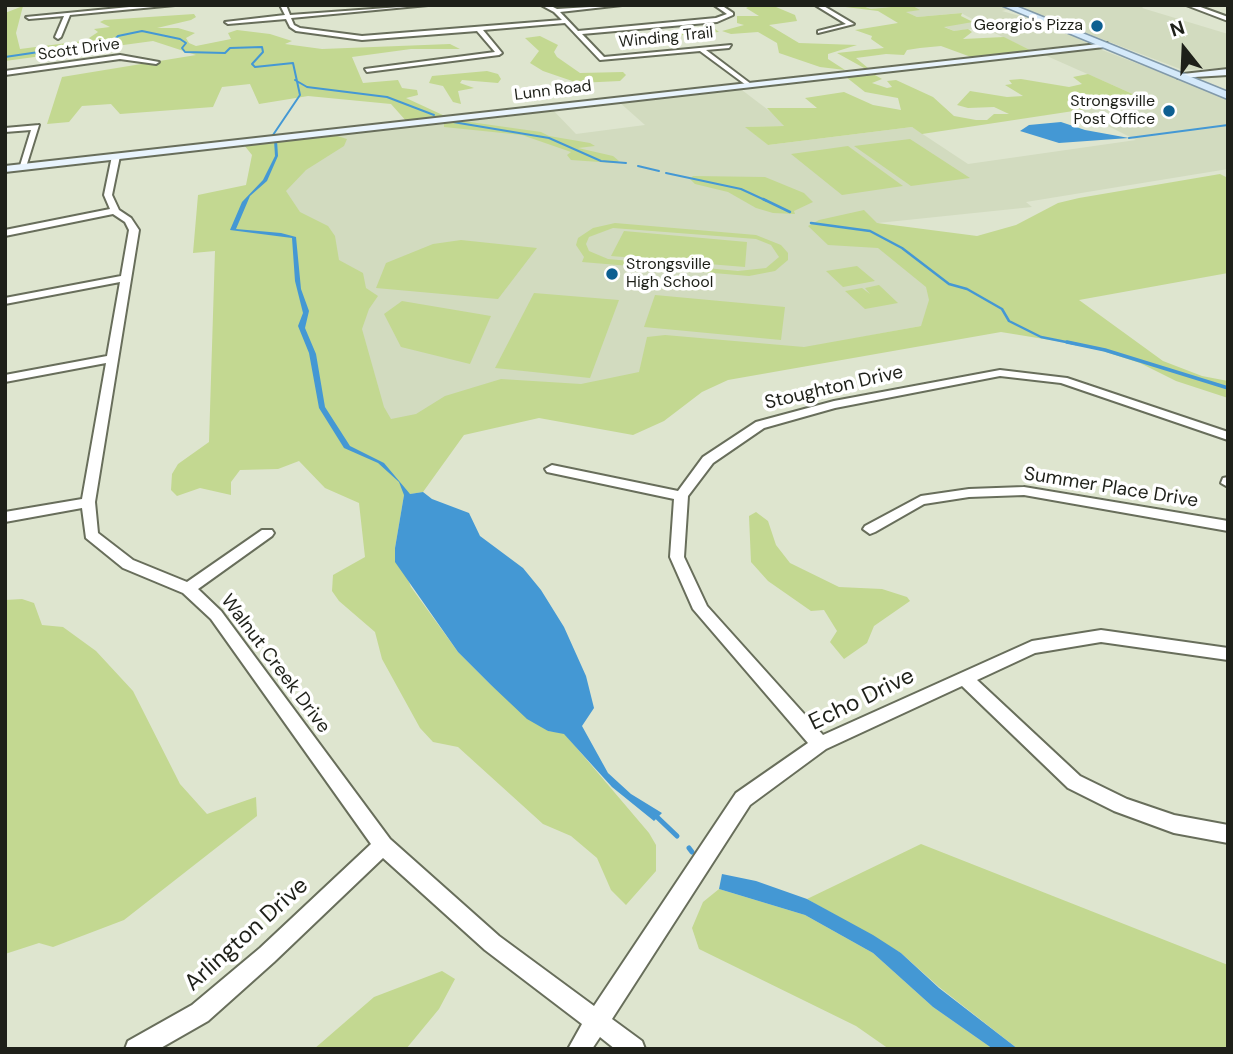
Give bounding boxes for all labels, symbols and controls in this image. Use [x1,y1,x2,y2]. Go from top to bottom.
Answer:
north arrow [1149,14,1219,84]
text: N [1167,15,1188,43]
place label: Georgio's Pizza [974,16,1083,36]
marker: Georgio's Pizza [1089,18,1105,34]
street label: Winding Trail [618,23,714,53]
street label: Scott Drive [37,35,121,65]
street label: Lunn Road [513,77,593,105]
place label: Strongsville Post Office [1070,92,1155,130]
marker: Strongsville Post Office [1161,103,1177,119]
place label: Strongsville High School [626,255,713,293]
marker: Strongsville High School [604,266,620,282]
street label: Stoughton Drive [763,361,905,415]
street label: Summer Place Drive [1022,463,1200,513]
street label: Walnut Creek Drive [215,590,335,738]
street label: Echo Drive [805,663,919,737]
street label: Arlington Drive [180,872,314,998]

